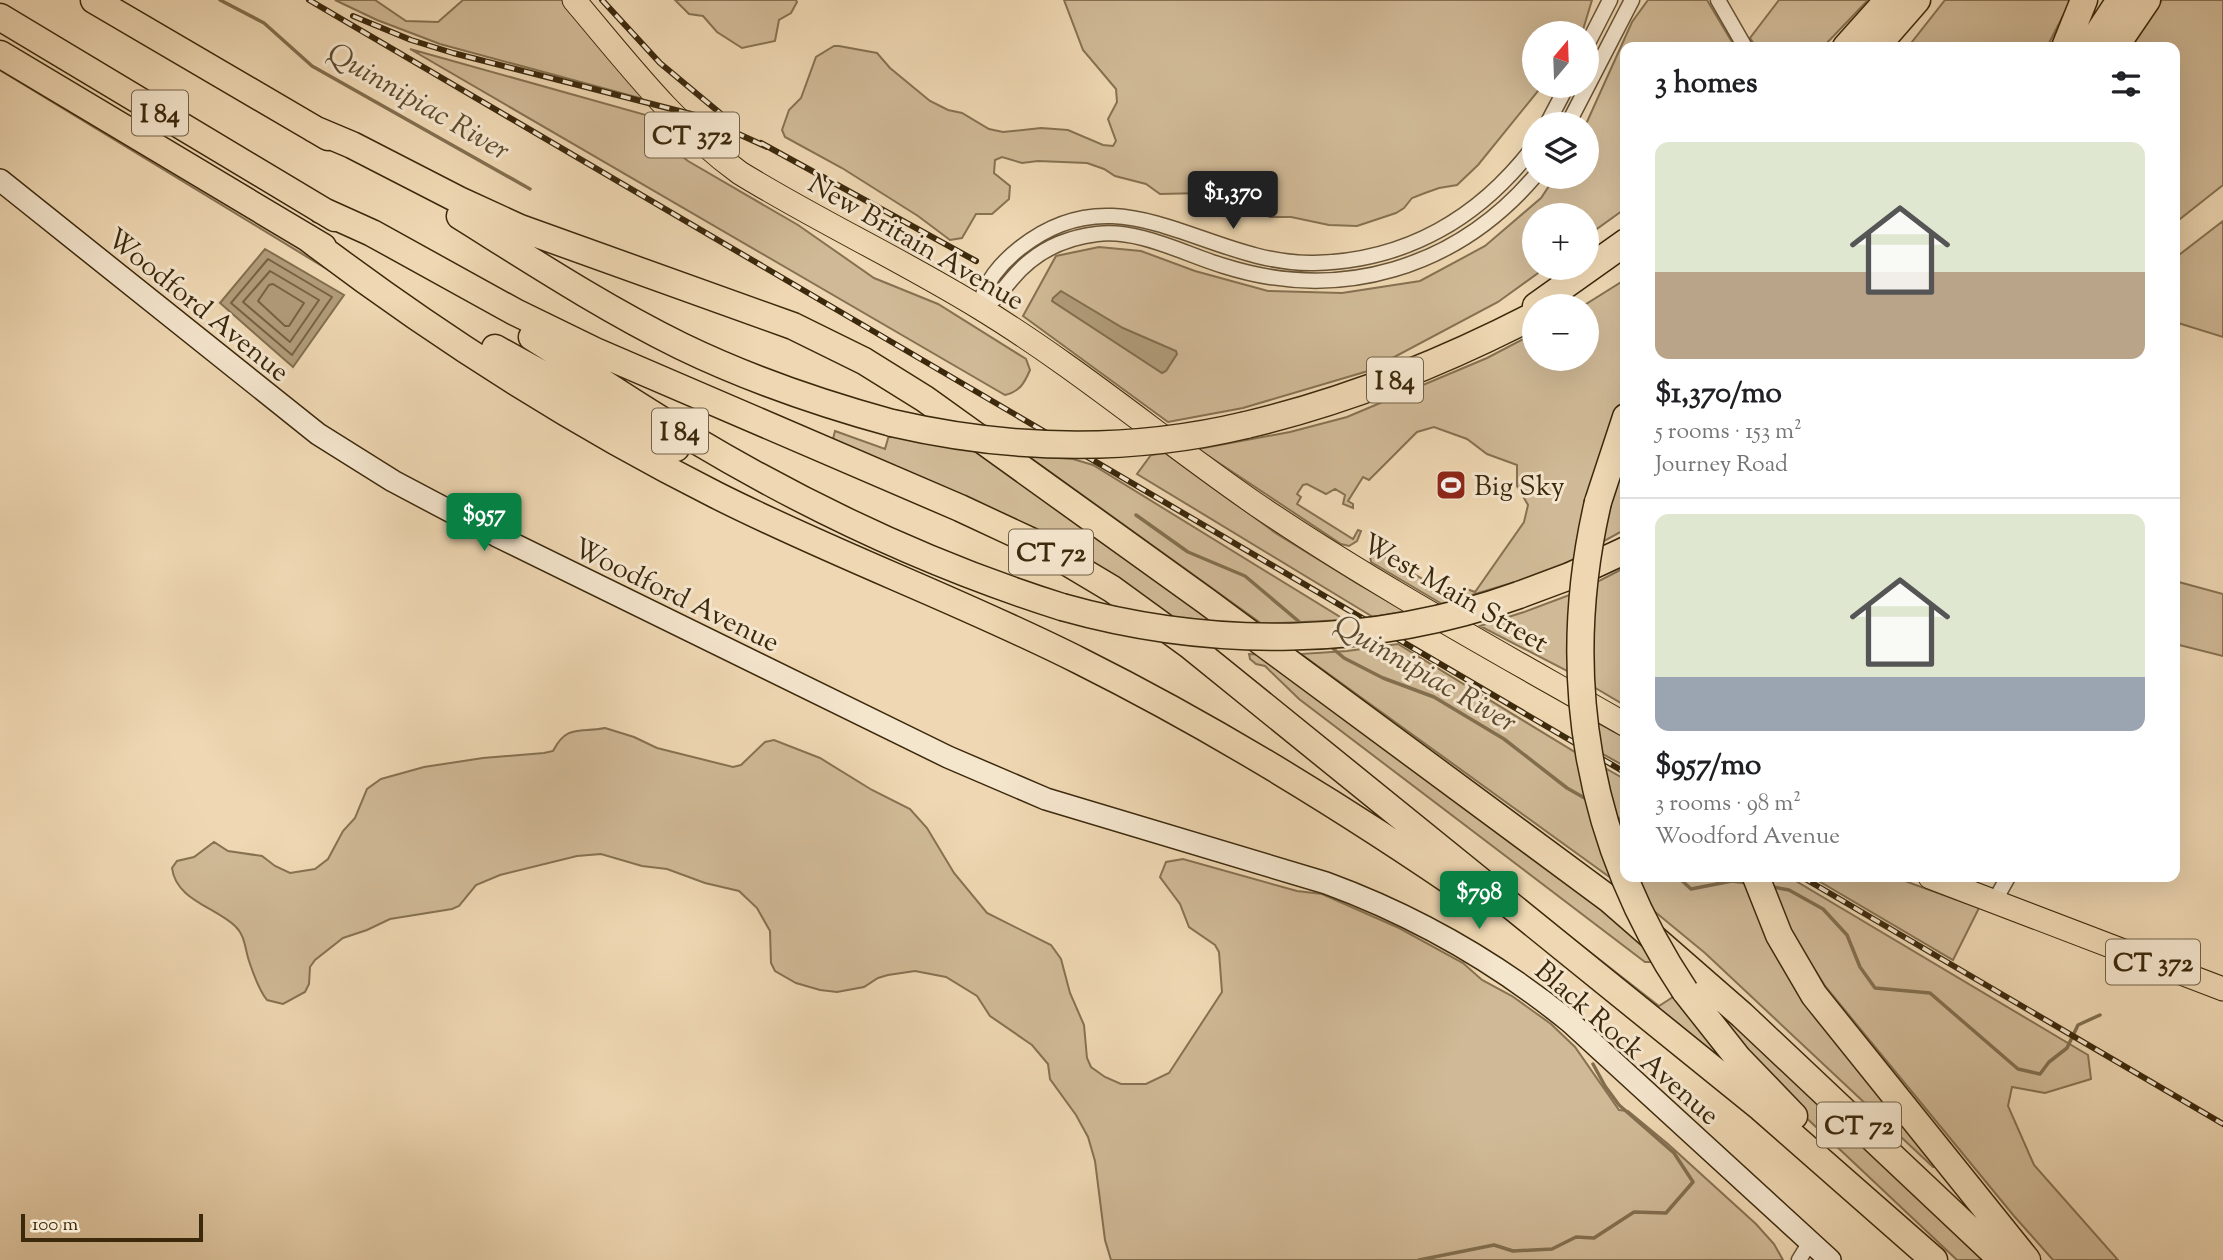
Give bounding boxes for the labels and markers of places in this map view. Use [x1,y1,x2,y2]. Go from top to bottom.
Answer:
pin: $1,370 [1176,172,1290,231]
sports icon: Big Sky [1434,468,1468,502]
place label: Big Sky [1474,468,1565,508]
pin: $957 [443,494,525,553]
pin: $798 [1438,872,1520,931]

